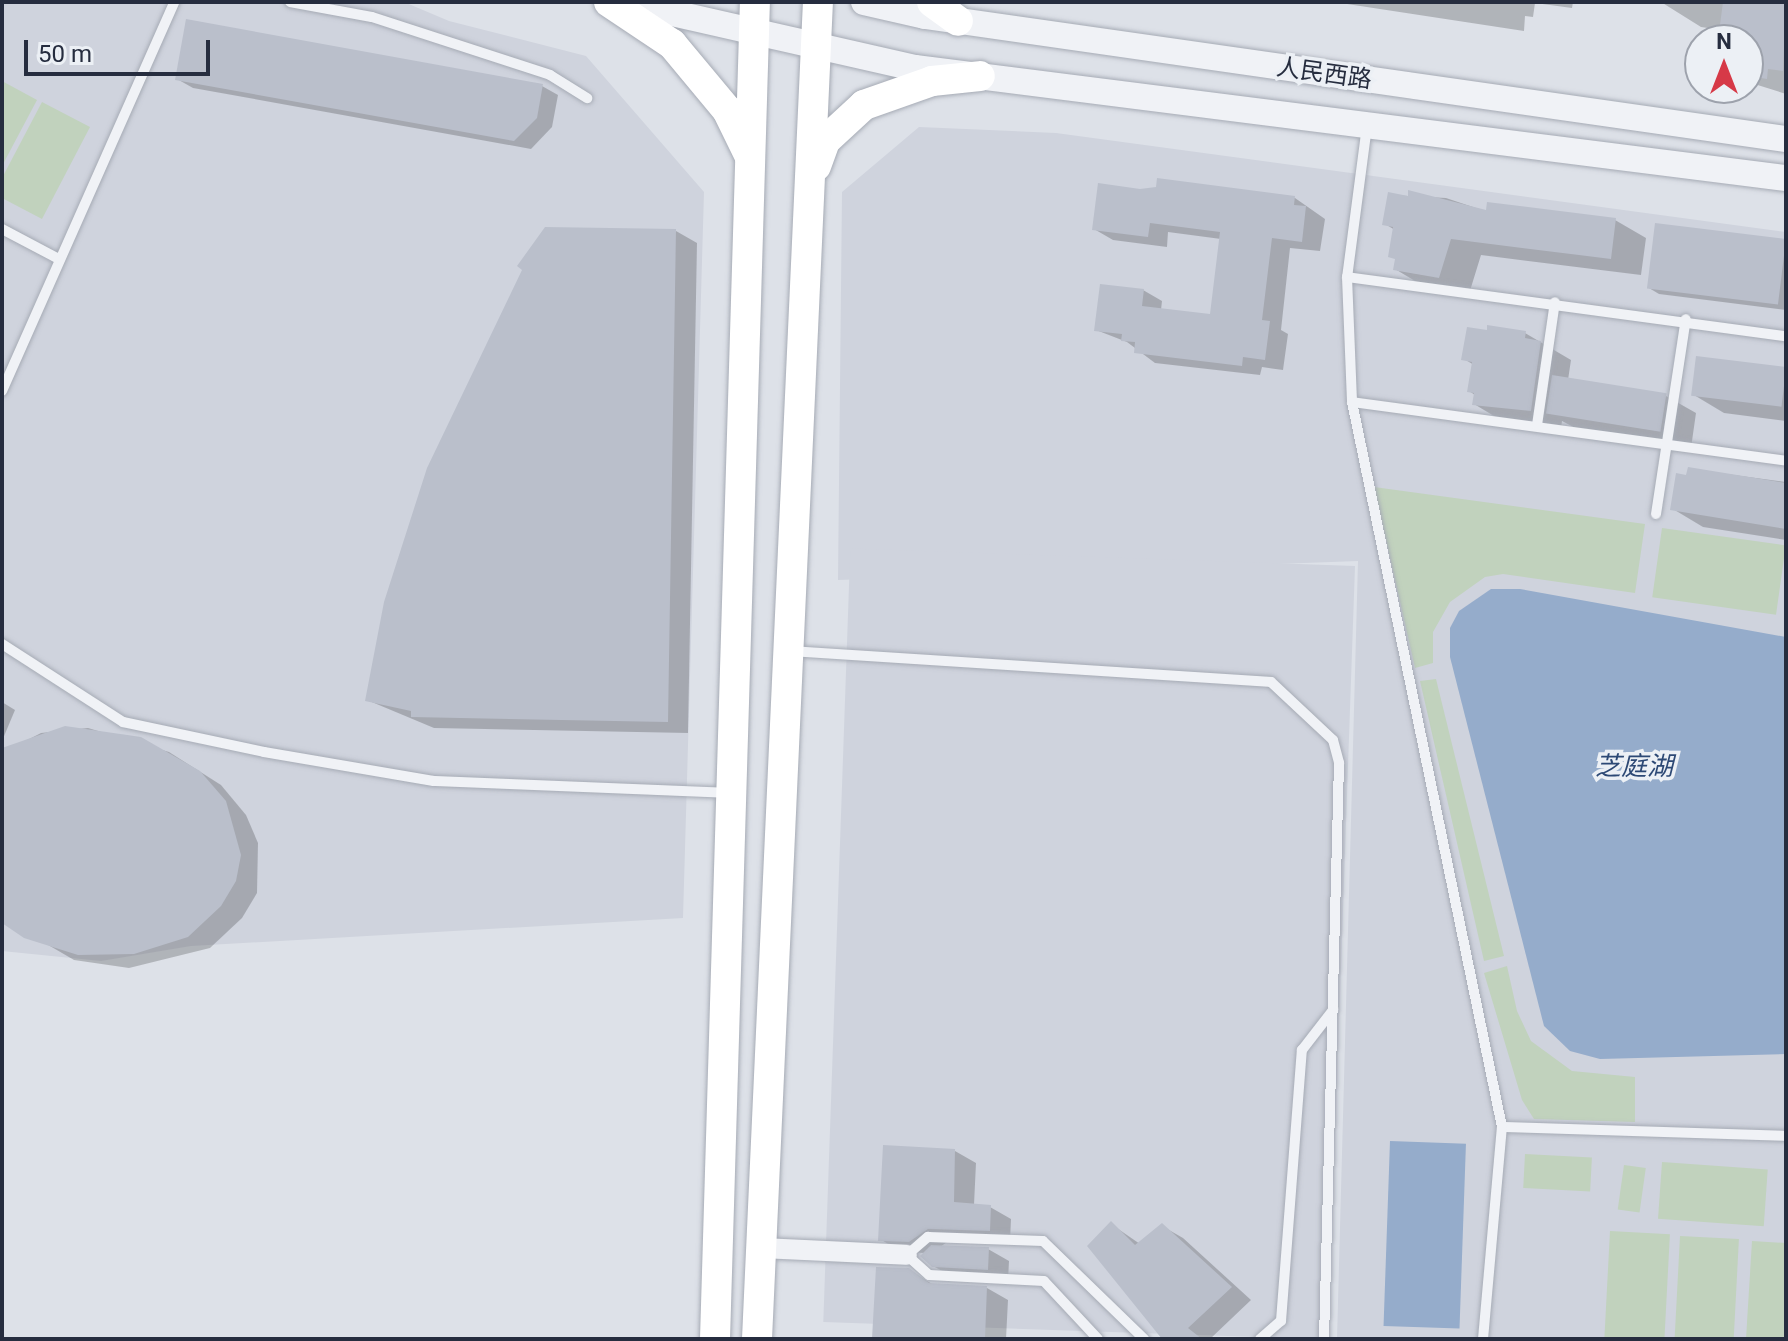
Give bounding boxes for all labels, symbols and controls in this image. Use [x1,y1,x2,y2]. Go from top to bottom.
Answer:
scale bar [28,24,214,74]
north arrow [1684,24,1764,104]
text: N [1716,29,1732,54]
text: 50 m [38,40,92,68]
street label: 人民西路 [1274,53,1374,95]
water label: 芝庭湖 [1595,751,1673,783]

